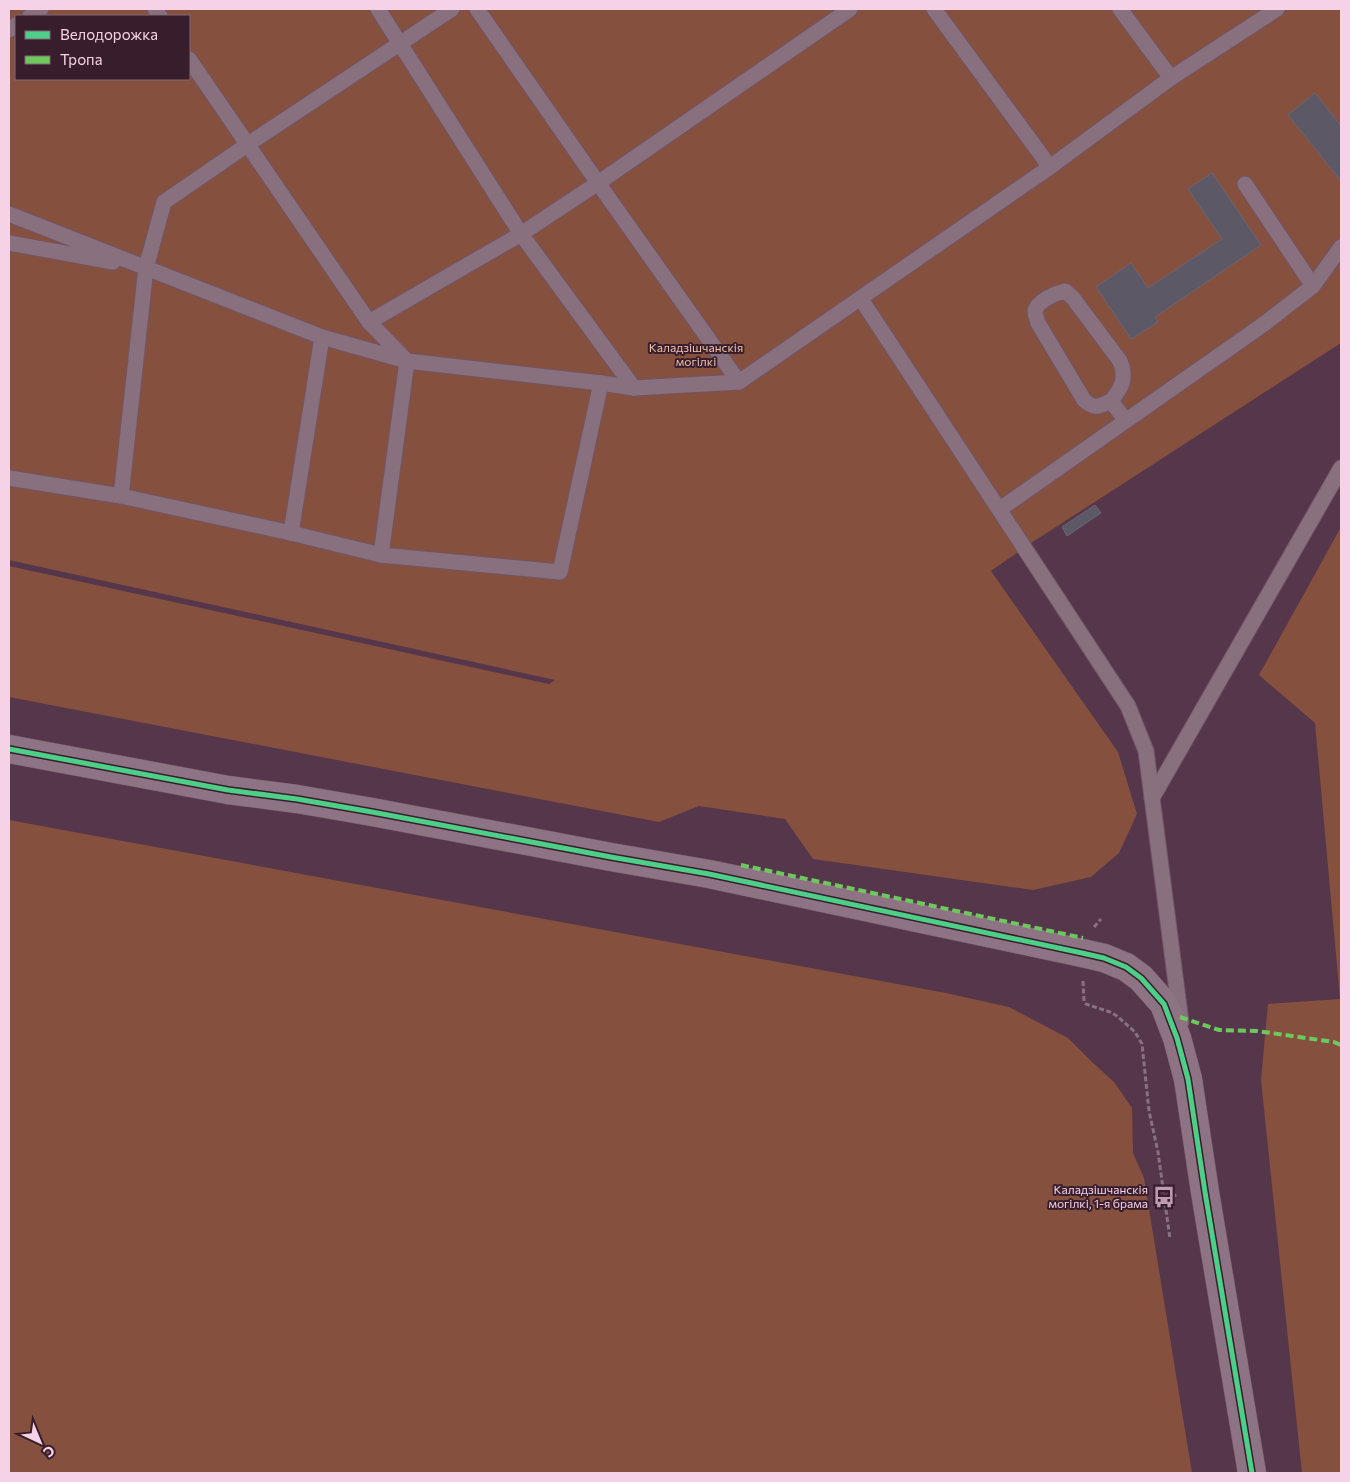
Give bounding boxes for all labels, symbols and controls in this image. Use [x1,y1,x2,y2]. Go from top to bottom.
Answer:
legend [15,15,190,80]
text: Велодорожка [60,25,158,43]
text: Тропа [60,50,102,68]
park label: Каладзішчанскія могілкі [649,340,743,368]
place label: Каладзішчанскія могілкі, 1-я брама [1048,1182,1148,1210]
bus stop icon: Каладзішчанскія могілкі, 1-я брама [1151,1184,1177,1210]
north arrow [15,1417,65,1467]
text: С [40,1442,59,1461]

